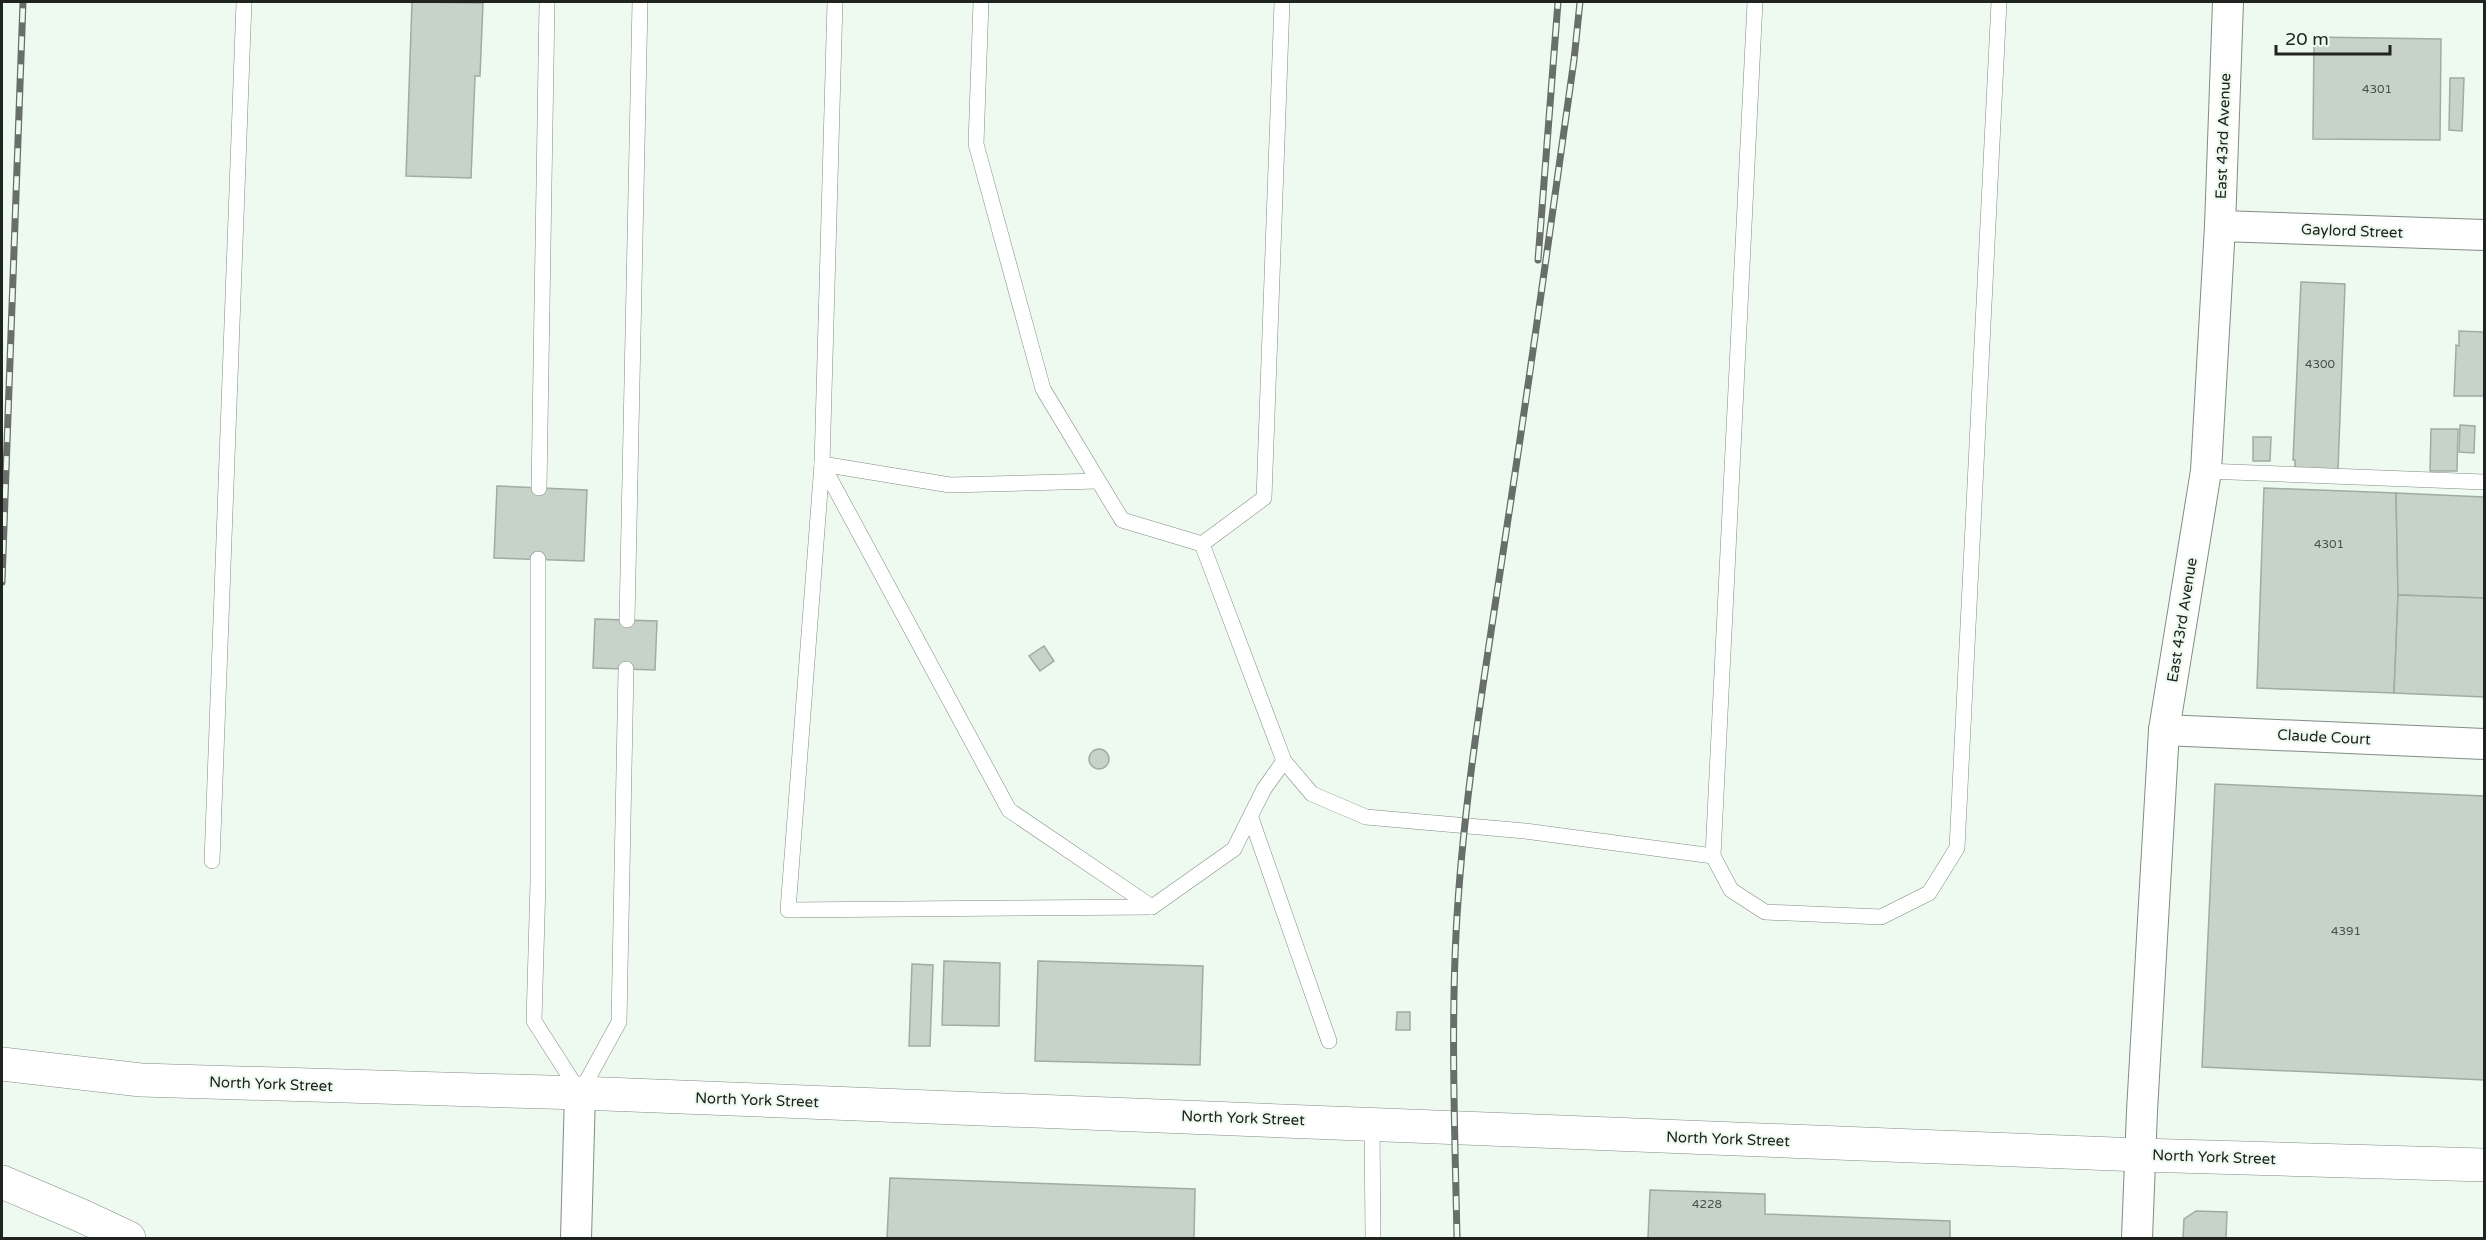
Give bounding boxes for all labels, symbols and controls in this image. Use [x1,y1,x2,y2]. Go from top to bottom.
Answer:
scale bar [2276,18,2390,56]
text: 20 m [2285,28,2329,50]
street label: East 43rd Avenue [2212,73,2234,199]
house number: 4301 [2362,82,2392,96]
street label: Gaylord Street [2301,220,2404,242]
house number: 4300 [2305,357,2336,371]
house number: 4301 [2314,537,2344,551]
street label: East 43rd Avenue [2163,556,2201,684]
street label: Claude Court [2277,726,2371,748]
house number: 4391 [2331,924,2361,938]
street label: North York Street [209,1073,333,1095]
street label: North York Street [695,1089,819,1111]
street label: North York Street [1181,1107,1305,1129]
street label: North York Street [1666,1128,1790,1150]
street label: North York Street [2152,1146,2276,1168]
house number: 4228 [1692,1197,1722,1211]

